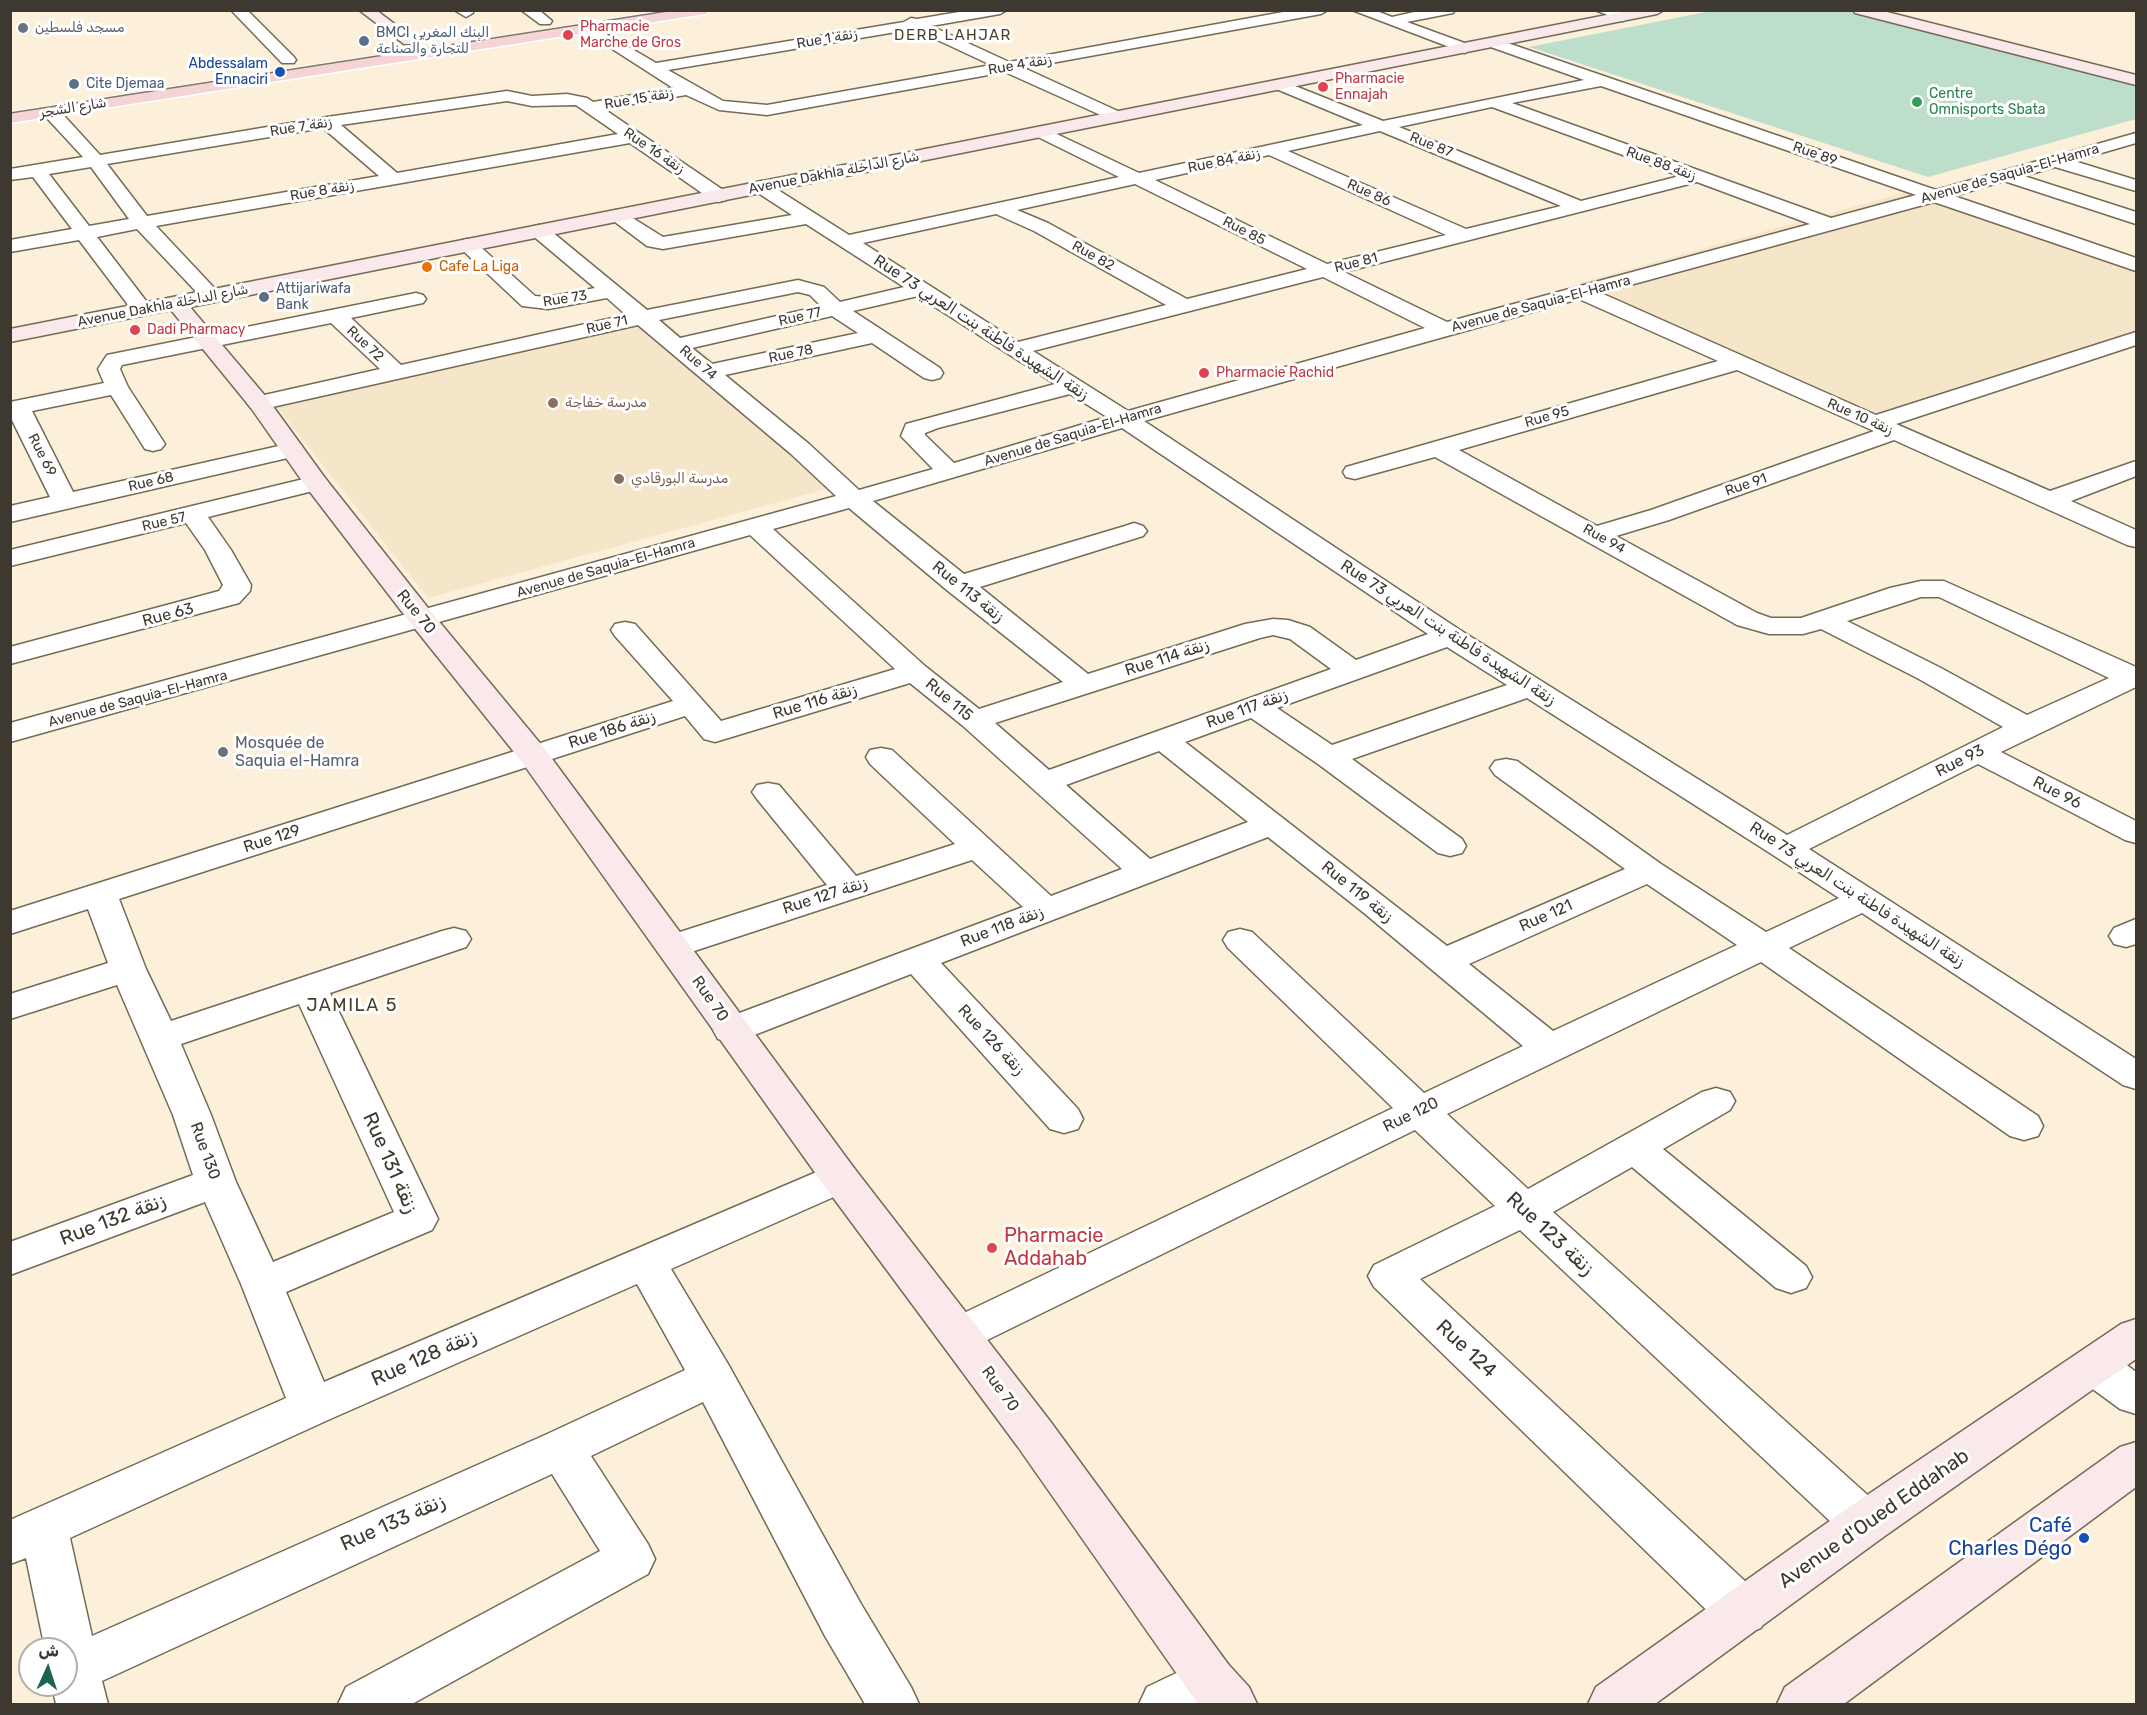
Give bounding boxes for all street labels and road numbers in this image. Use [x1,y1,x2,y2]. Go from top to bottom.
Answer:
street label: Rue 1 زنقة [795,25,859,53]
street label: Rue 4 زنقة [987,51,1053,79]
street label: Rue 15 زنقة [603,85,675,113]
street label: شارع الشجر [38,94,108,122]
street label: Rue 7 زنقة [269,114,333,140]
street label: Rue 16 زنقة [620,124,688,178]
street label: Rue 87 [1407,129,1455,161]
street label: Rue 89 [1790,139,1840,169]
street label: Avenue de Saquia-El-Hamra [1919,140,2101,208]
street label: Rue 88 زنقة [1624,144,1698,184]
street label: Rue 84 زنقة [1186,145,1262,177]
street label: Avenue Dakhla شارع الداخلة [747,148,921,198]
street label: Rue 86 [1344,176,1394,210]
street label: Rue 8 زنقة [289,177,355,205]
street label: Rue 85 [1220,213,1268,249]
street label: Rue 82 [1069,238,1117,274]
street label: Rue 81 [1333,250,1379,276]
street label: Rue 73 زنقة الشهيدة فاطنة بنت العربي [870,251,1092,405]
street label: Avenue de Saquia-El-Hamra [1450,272,1632,336]
street label: Avenue Dakhla شارع الداخلة [76,281,250,331]
street label: Rue 73 [542,287,588,311]
street label: Rue 77 [777,304,823,330]
street label: Rue 71 [585,312,629,338]
street label: Rue 72 [343,323,387,365]
street label: Rue 78 [767,341,815,367]
street label: Rue 74 [676,342,720,384]
street label: Rue 10 زنقة [1824,395,1896,439]
street label: Avenue de Saquia-El-Hamra [982,400,1164,470]
street label: Rue 95 [1523,403,1571,431]
street label: Rue 69 [24,431,60,479]
street label: Rue 68 [127,469,175,495]
street label: Rue 91 [1723,470,1769,500]
street label: Rue 57 [140,509,188,535]
street label: Rue 94 [1580,521,1628,557]
street label: Avenue de Saquia-El-Hamra [515,534,697,602]
street label: Rue 73 زنقة الشهيدة فاطنة بنت العربي [1337,556,1559,710]
street label: Rue 113 زنقة [928,557,1008,627]
street label: Rue 70 [392,586,440,638]
street label: Rue 63 [140,599,196,631]
street label: Rue 114 زنقة [1123,635,1211,681]
street label: Avenue de Saquia-El-Hamra [47,667,229,731]
street label: Rue 115 [921,675,977,725]
street label: Rue 116 زنقة [771,680,859,724]
street label: Rue 117 زنقة [1204,685,1290,733]
street label: Rue 186 زنقة [566,707,658,753]
street label: Rue 93 [1933,741,1987,781]
street label: Rue 96 [2029,773,2085,813]
street label: Rue 73 زنقة الشهيدة فاطنة بنت العربي [1746,818,1968,972]
street label: Rue 129 [241,821,303,857]
street label: Rue 119 زنقة [1317,857,1397,927]
street label: Rue 127 زنقة [780,873,870,919]
street label: Rue 121 [1516,896,1576,936]
street label: Rue 118 زنقة [958,902,1046,952]
street label: Rue 70 [687,972,733,1026]
street label: Rue 126 زنقة [954,1001,1028,1079]
street label: Rue 120 [1380,1093,1442,1137]
street label: Rue 131 زنقة [357,1109,423,1217]
street label: Rue 130 [186,1120,224,1182]
street label: Rue 123 زنقة [1501,1187,1599,1281]
street label: Rue 132 زنقة [57,1189,169,1251]
street label: Rue 124 [1431,1315,1501,1383]
street label: Rue 128 زنقة [368,1324,480,1392]
street label: Rue 70 [977,1363,1023,1415]
street label: Avenue d'Oued Eddahab [1774,1444,1974,1594]
street label: Rue 133 زنقة [337,1489,449,1557]

